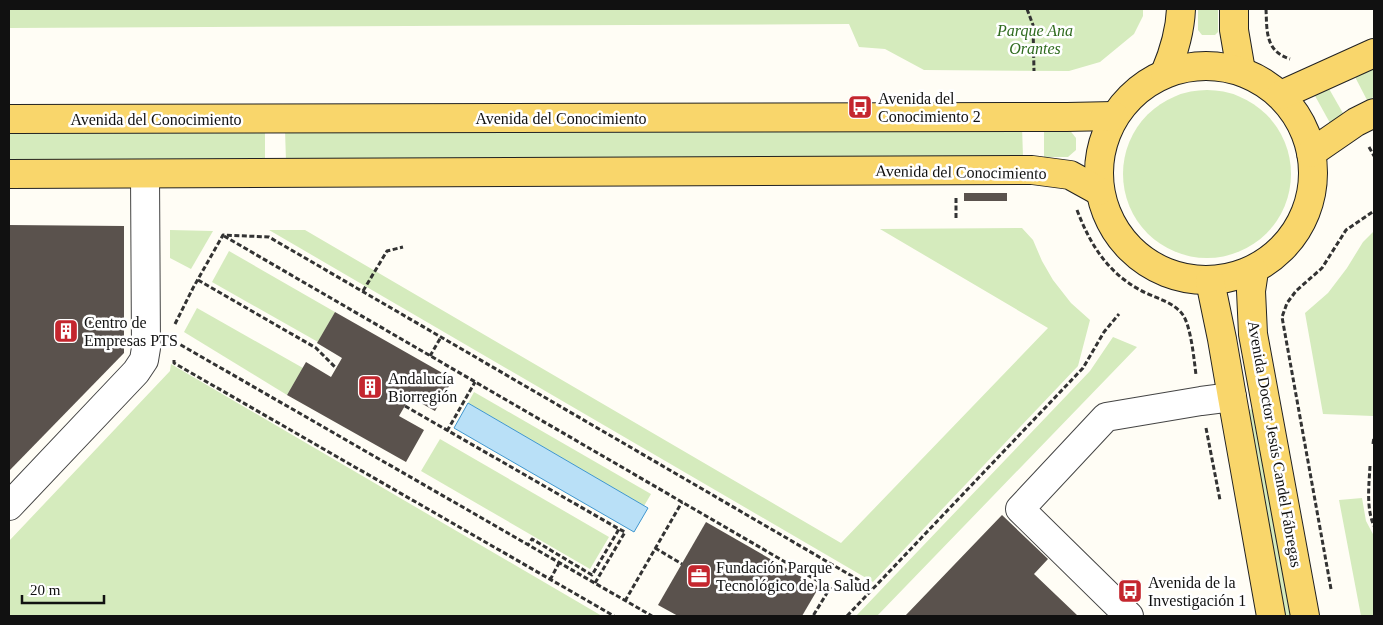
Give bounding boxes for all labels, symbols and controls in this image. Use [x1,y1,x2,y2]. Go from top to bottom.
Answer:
park label: Parque Ana Orantes [996,22,1073,57]
place label: Avenida del Conocimiento 2 [878,90,981,125]
bus stop icon: Avenida del Conocimiento 2 [847,94,873,120]
street label: Avenida del Conocimiento [475,110,647,127]
street label: Avenida del Conocimiento [70,111,242,128]
street label: Avenida del Conocimiento [875,162,1047,182]
place label: Centro de Empresas PTS [84,314,178,350]
building icon: Centro de Empresas PTS [53,318,79,344]
street label: Avenida Doctor Jesús Candel Fábregas [1244,319,1305,569]
place label: Andalucía Biorregión [388,370,457,406]
building icon: Andalucía Biorregión [357,374,383,400]
place label: Fundación Parque Tecnológico de la Salud [716,559,870,595]
office icon: Fundación Parque Tecnológico de la Salud [686,563,712,589]
scale bar [22,572,105,604]
place label: Avenida de la Investigación 1 [1148,574,1246,610]
bus stop icon: Avenida de la Investigación 1 [1117,578,1143,604]
text: 20 m [30,582,61,598]

